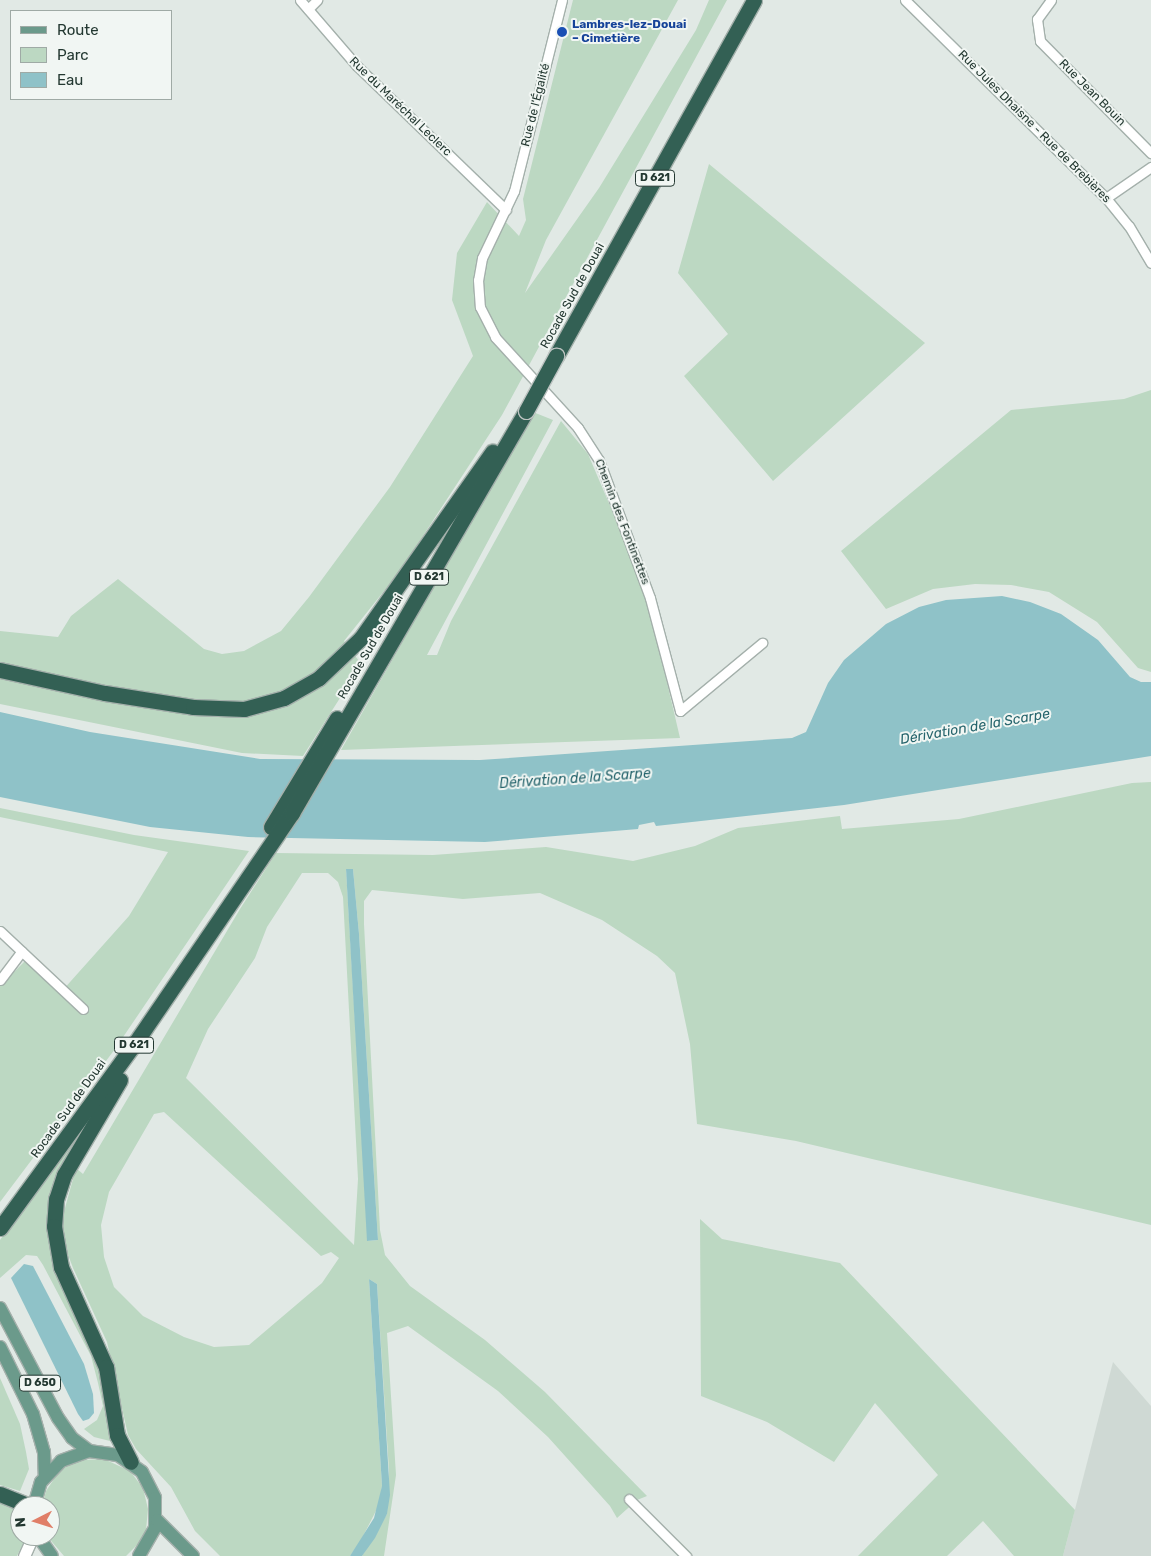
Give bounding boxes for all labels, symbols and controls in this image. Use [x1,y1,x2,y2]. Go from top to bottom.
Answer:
legend [10,10,172,100]
place label: Lambres-lez-Douai – Cimetière [572,18,686,46]
text: Route [57,21,99,39]
marker: Lambres-lez-Douai – Cimetière [556,26,568,38]
text: Parc [57,46,89,64]
street label: Rue Jules Dhaisne - Rue de Brebières [955,48,1113,206]
street label: Rue du Maréchal Leclerc [346,54,454,160]
street label: Rue Jean Bouin [1056,57,1128,129]
street label: Rue de l'Égalité [519,62,553,148]
text: Eau [57,71,83,89]
road number: D 621 [635,170,675,187]
street label: Rocade Sud de Douai [538,241,608,351]
street label: Chemin des Fontinettes [591,457,653,587]
road number: D 621 [409,568,449,586]
street label: Rocade Sud de Douai [335,592,407,702]
water label: Dérivation de la Scarpe [899,706,1051,748]
water label: Dérivation de la Scarpe [499,765,651,793]
road number: D 621 [114,1036,154,1054]
street label: Rocade Sud de Douai [28,1057,110,1161]
road number: D 650 [19,1375,61,1392]
north arrow [10,1496,60,1546]
text: N [12,1517,29,1528]

